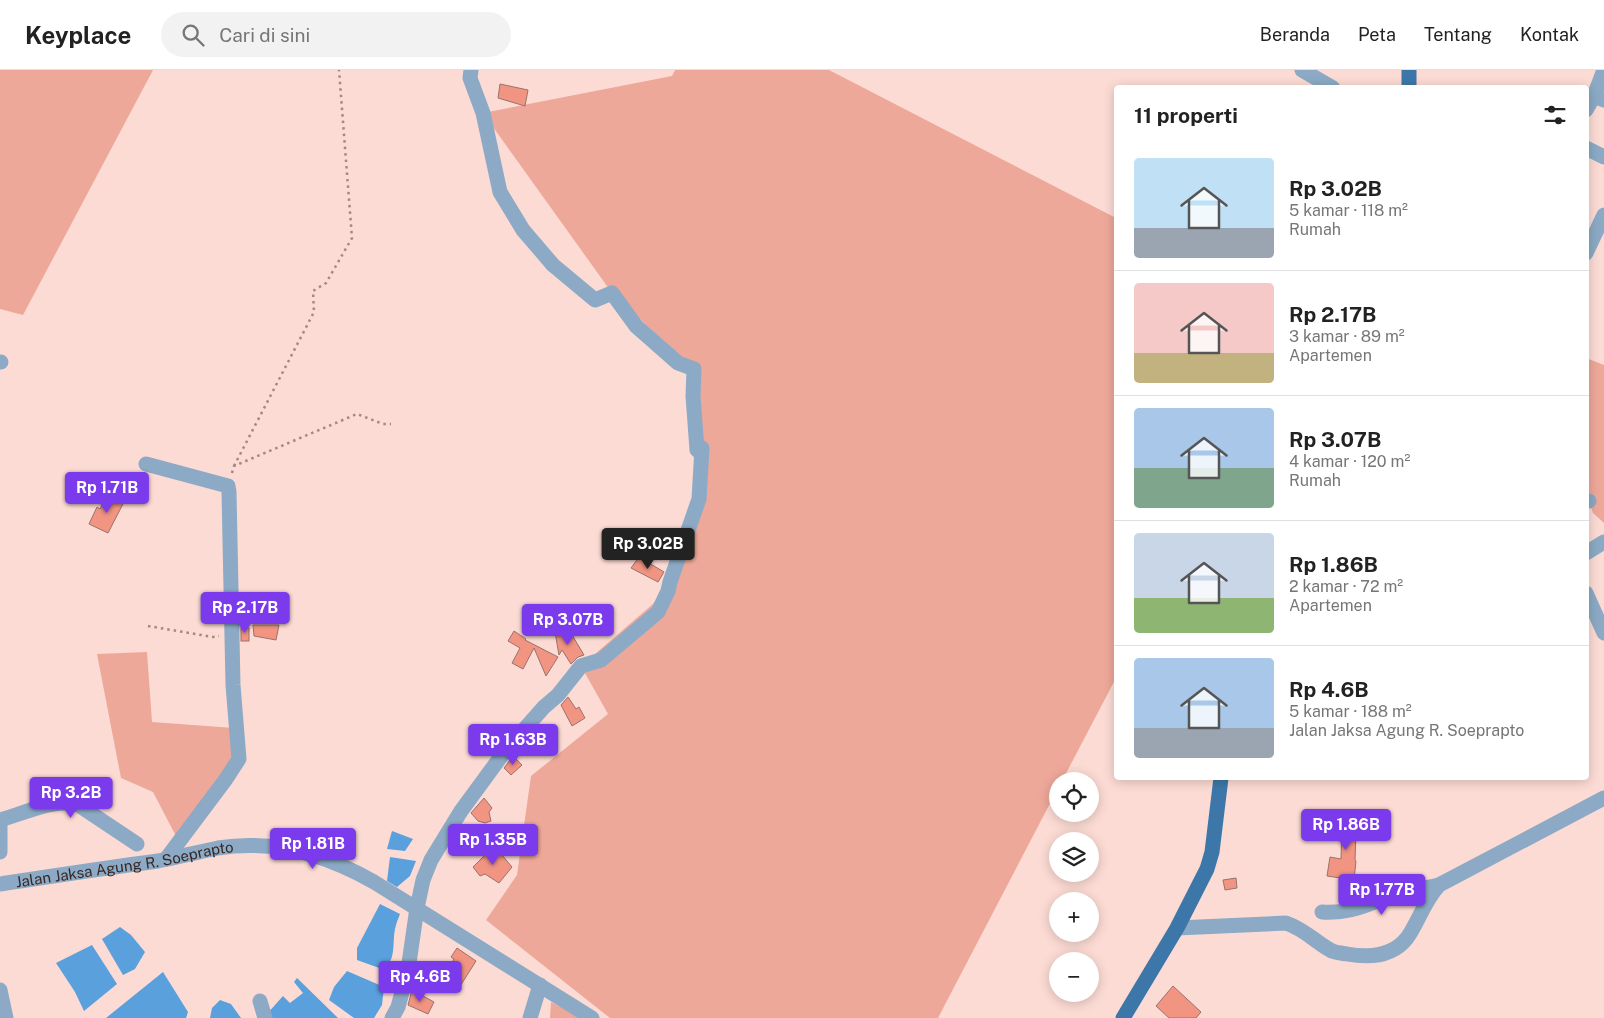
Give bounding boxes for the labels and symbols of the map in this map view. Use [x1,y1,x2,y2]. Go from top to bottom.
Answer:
pin: Rp 1.71B [55,472,159,514]
pin: Rp 3.02B [596,528,700,570]
pin: Rp 2.17B [193,592,297,634]
pin: Rp 3.07B [516,604,620,646]
pin: Rp 1.63B [461,724,565,766]
pin: Rp 3.2B [25,776,117,819]
pin: Rp 1.86B [1294,808,1398,851]
pin: Rp 1.35B [441,824,545,866]
pin: Rp 1.81B [261,828,365,870]
street label: Jalan Jaksa Agung R. Soeprapto [14,838,234,890]
pin: Rp 1.77B [1330,874,1434,916]
pin: Rp 4.6B [374,960,466,1003]

